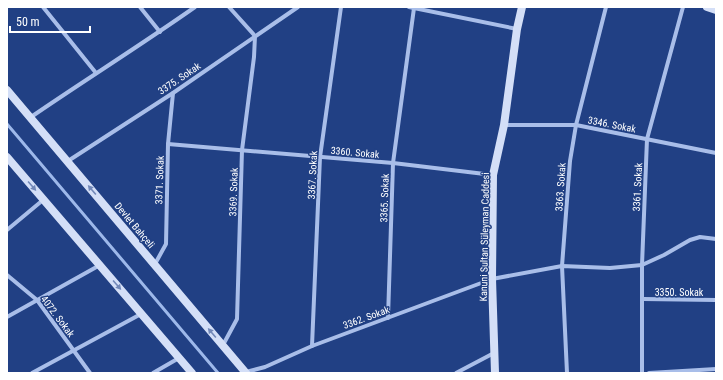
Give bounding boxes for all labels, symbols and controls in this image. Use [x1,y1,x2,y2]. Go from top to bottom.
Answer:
scale bar [10,8,90,34]
text: 50 m [16,15,40,29]
street label: 3375. Sokak [156,60,203,97]
street label: 3346. Sokak [587,114,637,135]
street label: 3360. Sokak [330,145,380,160]
street label: 3367. Sokak [306,150,319,200]
street label: 3371. Sokak [153,155,166,205]
street label: 3363. Sokak [553,162,568,212]
street label: 3361. Sokak [631,162,644,212]
street label: 3369. Sokak [227,167,240,217]
street label: Kanuni Sultan Süleyman Caddesi [478,172,491,302]
street label: 3365. Sokak [378,173,391,223]
one-way arrow [28,181,37,192]
one-way arrow [88,185,97,196]
street label: Devlet Bahçeli [112,200,157,250]
one-way arrow [112,281,121,290]
street label: 3350. Sokak [655,287,704,298]
street label: 4072. Sokak [39,294,77,339]
street label: 3362. Sokak [341,304,391,331]
one-way arrow [208,327,217,338]

